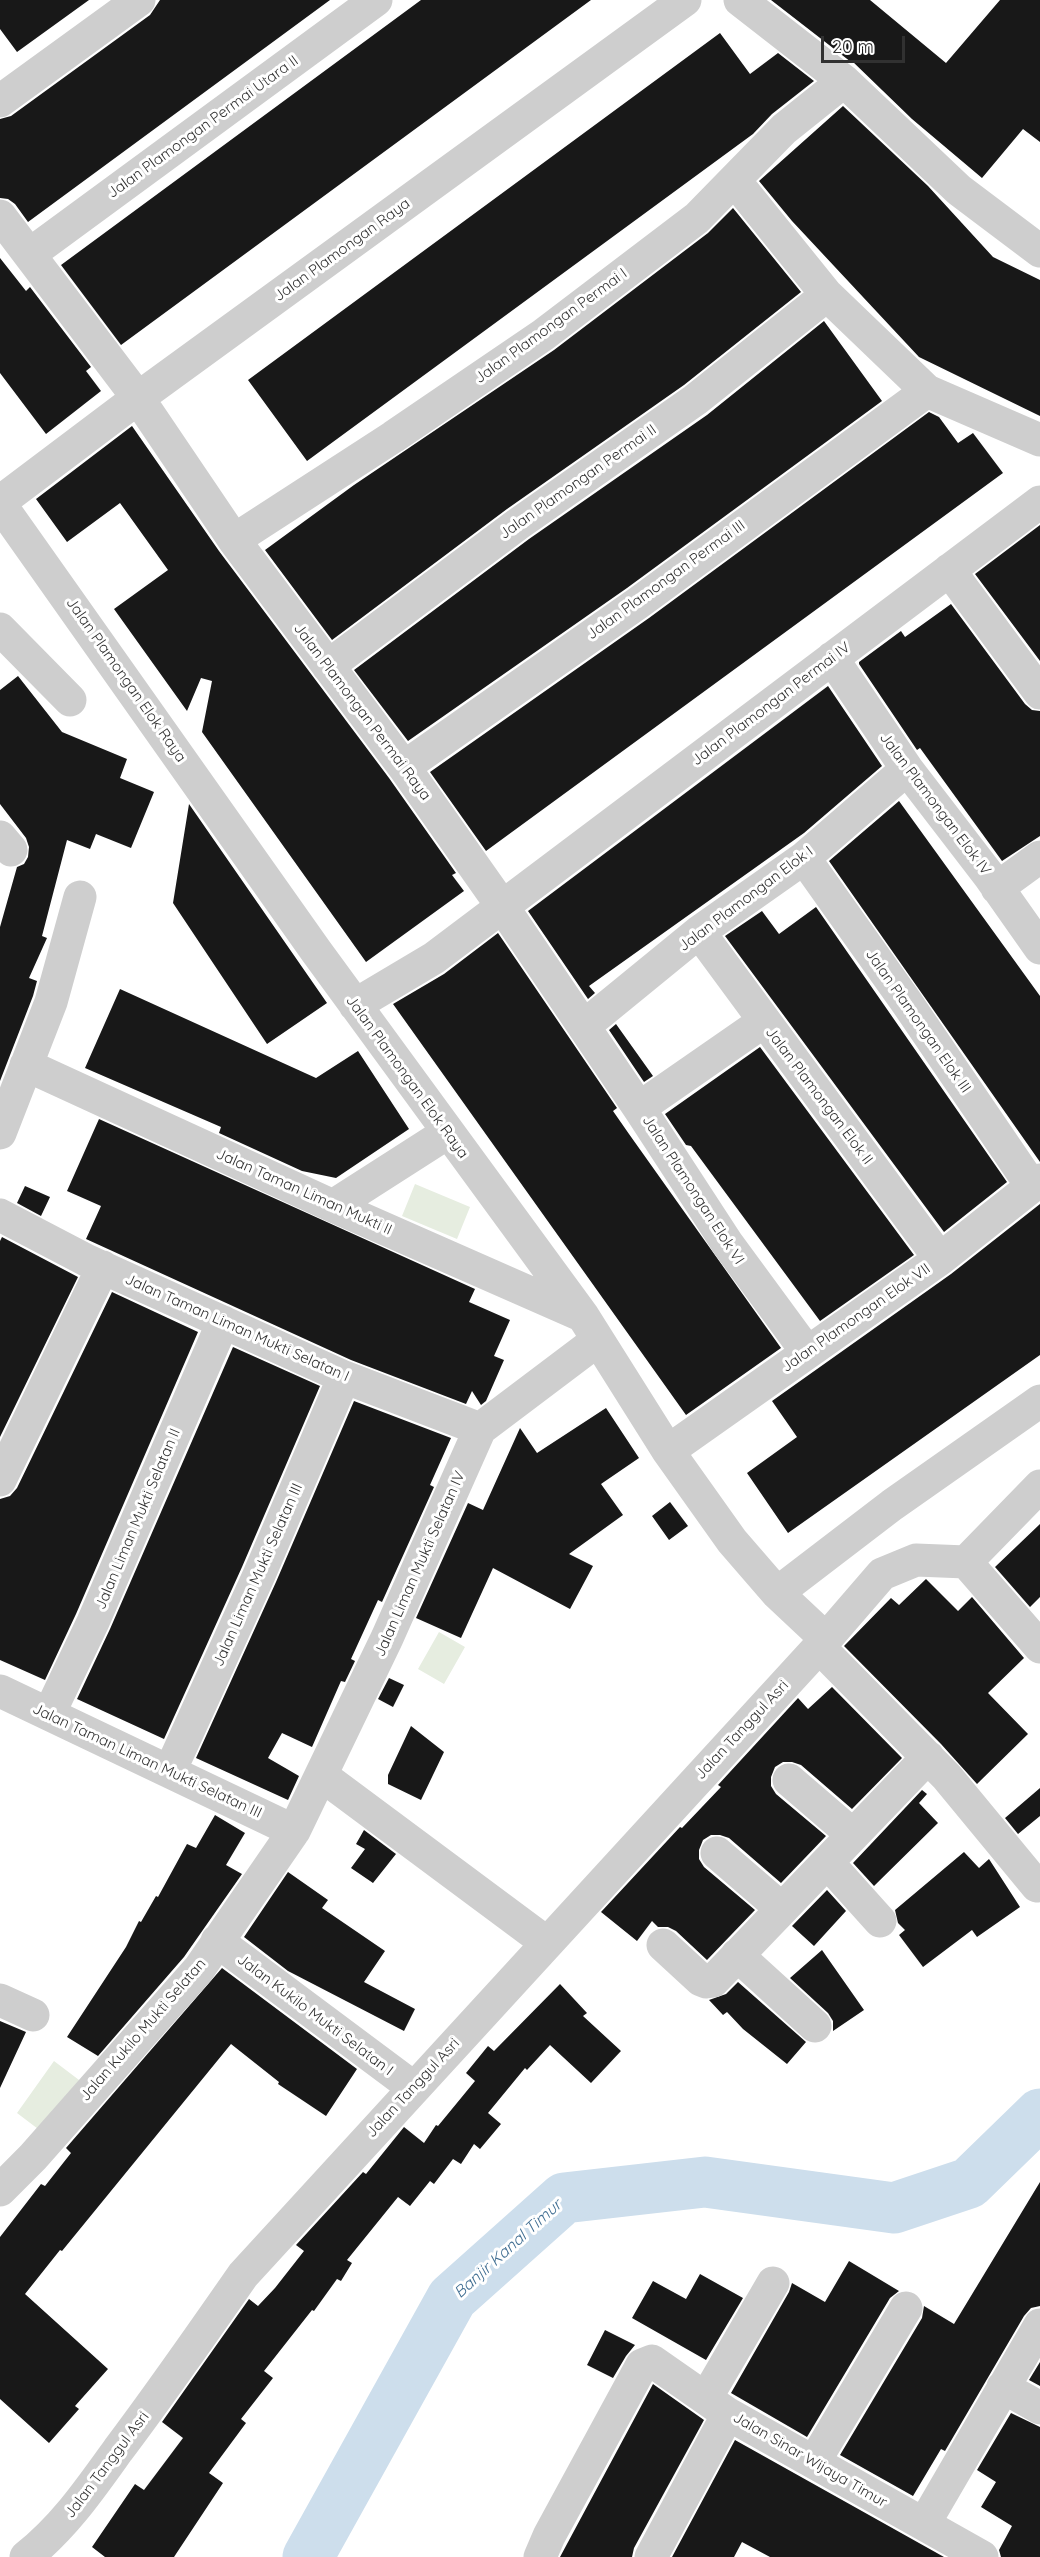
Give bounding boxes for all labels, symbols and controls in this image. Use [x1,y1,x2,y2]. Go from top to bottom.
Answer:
scale bar [824,24,908,62]
text: 20 m [832,35,874,58]
street label: Jalan Plamongan Permai Utara II [104,52,302,202]
street label: Jalan Plamongan Raya [270,195,414,305]
street label: Jalan Plamongan Permai I [471,265,631,387]
street label: Jalan Plamongan Permai II [496,421,660,543]
street label: Jalan Plamongan Permai III [583,516,749,644]
street label: Jalan Plamongan Elok Raya [62,594,190,766]
street label: Jalan Plamongan Permai Raya [290,620,434,804]
street label: Jalan Plamongan Permai IV [688,638,854,770]
street label: Jalan Plamongan Elok IV [876,729,994,879]
street label: Jalan Plamongan Elok I [675,843,817,955]
street label: Jalan Plamongan Elok III [862,946,974,1096]
street label: Jalan Plamongan Elok Raya [342,992,472,1162]
street label: Jalan Plamongan Elok II [761,1024,877,1168]
street label: Jalan Plamongan Elok VI [638,1112,748,1268]
street label: Jalan Taman Liman Mukti II [213,1145,395,1239]
street label: Jalan Plamongan Elok VII [778,1260,934,1376]
street label: Jalan Taman Liman Mukti Selatan I [122,1270,352,1386]
street label: Jalan Liman Mukti Selatan II [92,1426,184,1612]
street label: Jalan Liman Mukti Selatan IV [371,1468,469,1660]
street label: Jalan Liman Mukti Selatan III [209,1481,307,1669]
street label: Jalan Tanggul Asri [692,1677,792,1783]
street label: Jalan Taman Liman Mukti Selatan III [30,1700,264,1822]
street label: Jalan Kukilo Mukti Selatan I [233,1950,397,2080]
street label: Jalan Kukilo Mukti Selatan [76,1955,210,2105]
street label: Jalan Tanggul Asri [363,2035,463,2141]
water label: Banjir Kanal Timur [450,2196,566,2302]
street label: Jalan Tanggul Asri [61,2408,153,2522]
street label: Jalan Sinar Wijaya Timur [730,2408,890,2512]

